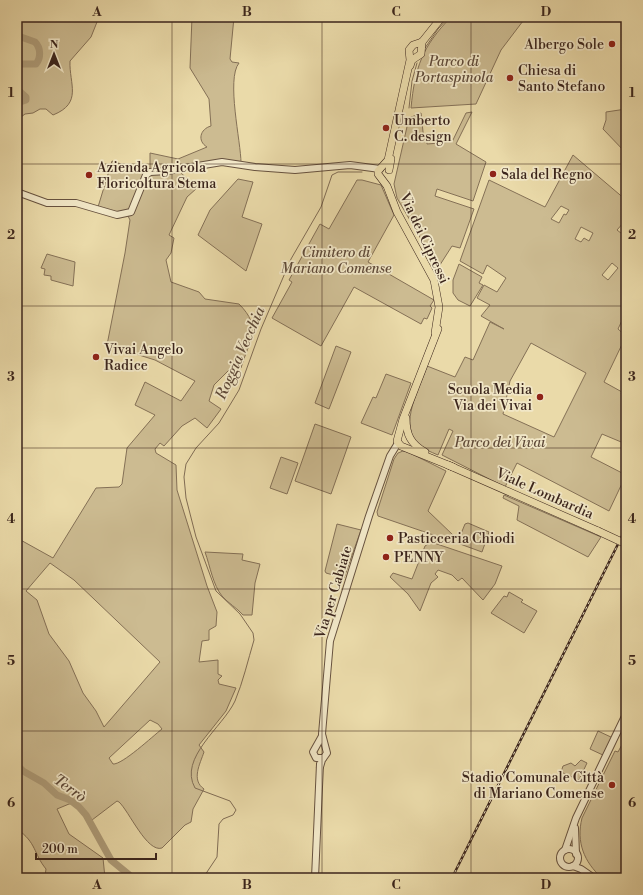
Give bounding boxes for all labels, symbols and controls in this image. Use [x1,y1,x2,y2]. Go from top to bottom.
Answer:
text: A [91,4,102,20]
text: B [242,4,252,20]
text: C [391,4,401,20]
text: D [541,4,551,20]
north arrow [34,34,74,74]
place label: Albergo Sole [523,36,604,54]
text: N [50,38,59,52]
marker: Albergo Sole [607,39,617,49]
park label: Parco di Portaspinola [414,53,494,87]
place label: Chiesa di Santo Stefano [518,62,605,96]
marker: Chiesa di Santo Stefano [505,73,515,83]
text: 1 [8,85,15,101]
text: 1 [629,85,636,101]
place label: Umberto C. design [394,112,452,146]
marker: Umberto C. design [381,123,391,133]
place label: Azienda Agricola Floricoltura Stema [96,159,217,193]
place label: Sala del Regno [501,166,593,184]
marker: Sala del Regno [488,169,498,179]
marker: Azienda Agricola Floricoltura Stema [84,170,94,180]
street label: Via dei Cipressi [395,189,453,287]
text: 2 [7,227,15,243]
text: 2 [628,227,636,243]
park label: Cimitero di Mariano Comense [281,244,392,278]
water label: Roggia Vecchia [211,303,270,403]
place label: Vivai Angelo Radice [103,341,184,375]
marker: Vivai Angelo Radice [91,352,101,362]
text: 3 [7,369,15,385]
text: 3 [628,369,636,385]
place label: Scuola Media Via dei Vivai [448,381,533,415]
marker: Scuola Media Via dei Vivai [535,392,545,402]
park label: Parco dei Vivai [454,434,546,452]
street label: Viale Lombardia [492,464,597,524]
text: 4 [7,511,16,527]
text: 4 [628,511,637,527]
place label: Pasticceria Chiodi [398,530,515,548]
marker: Pasticceria Chiodi [385,533,395,543]
street label: Via per Cabiate [311,544,357,642]
place label: PENNY [394,549,444,567]
marker: PENNY [381,552,391,562]
text: 5 [7,653,15,669]
text: 5 [628,653,636,669]
place label: Stadio Comunale Città di Mariano Comense [462,769,605,803]
water label: Terrò [50,770,90,807]
marker: Stadio Comunale Città di Mariano Comense [607,780,617,790]
text: 6 [7,795,15,811]
text: 6 [628,795,636,811]
scale bar [36,835,156,861]
text: 200 m [42,842,78,857]
text: A [91,877,102,893]
text: B [242,877,252,893]
text: C [391,877,401,893]
text: D [541,877,551,893]

